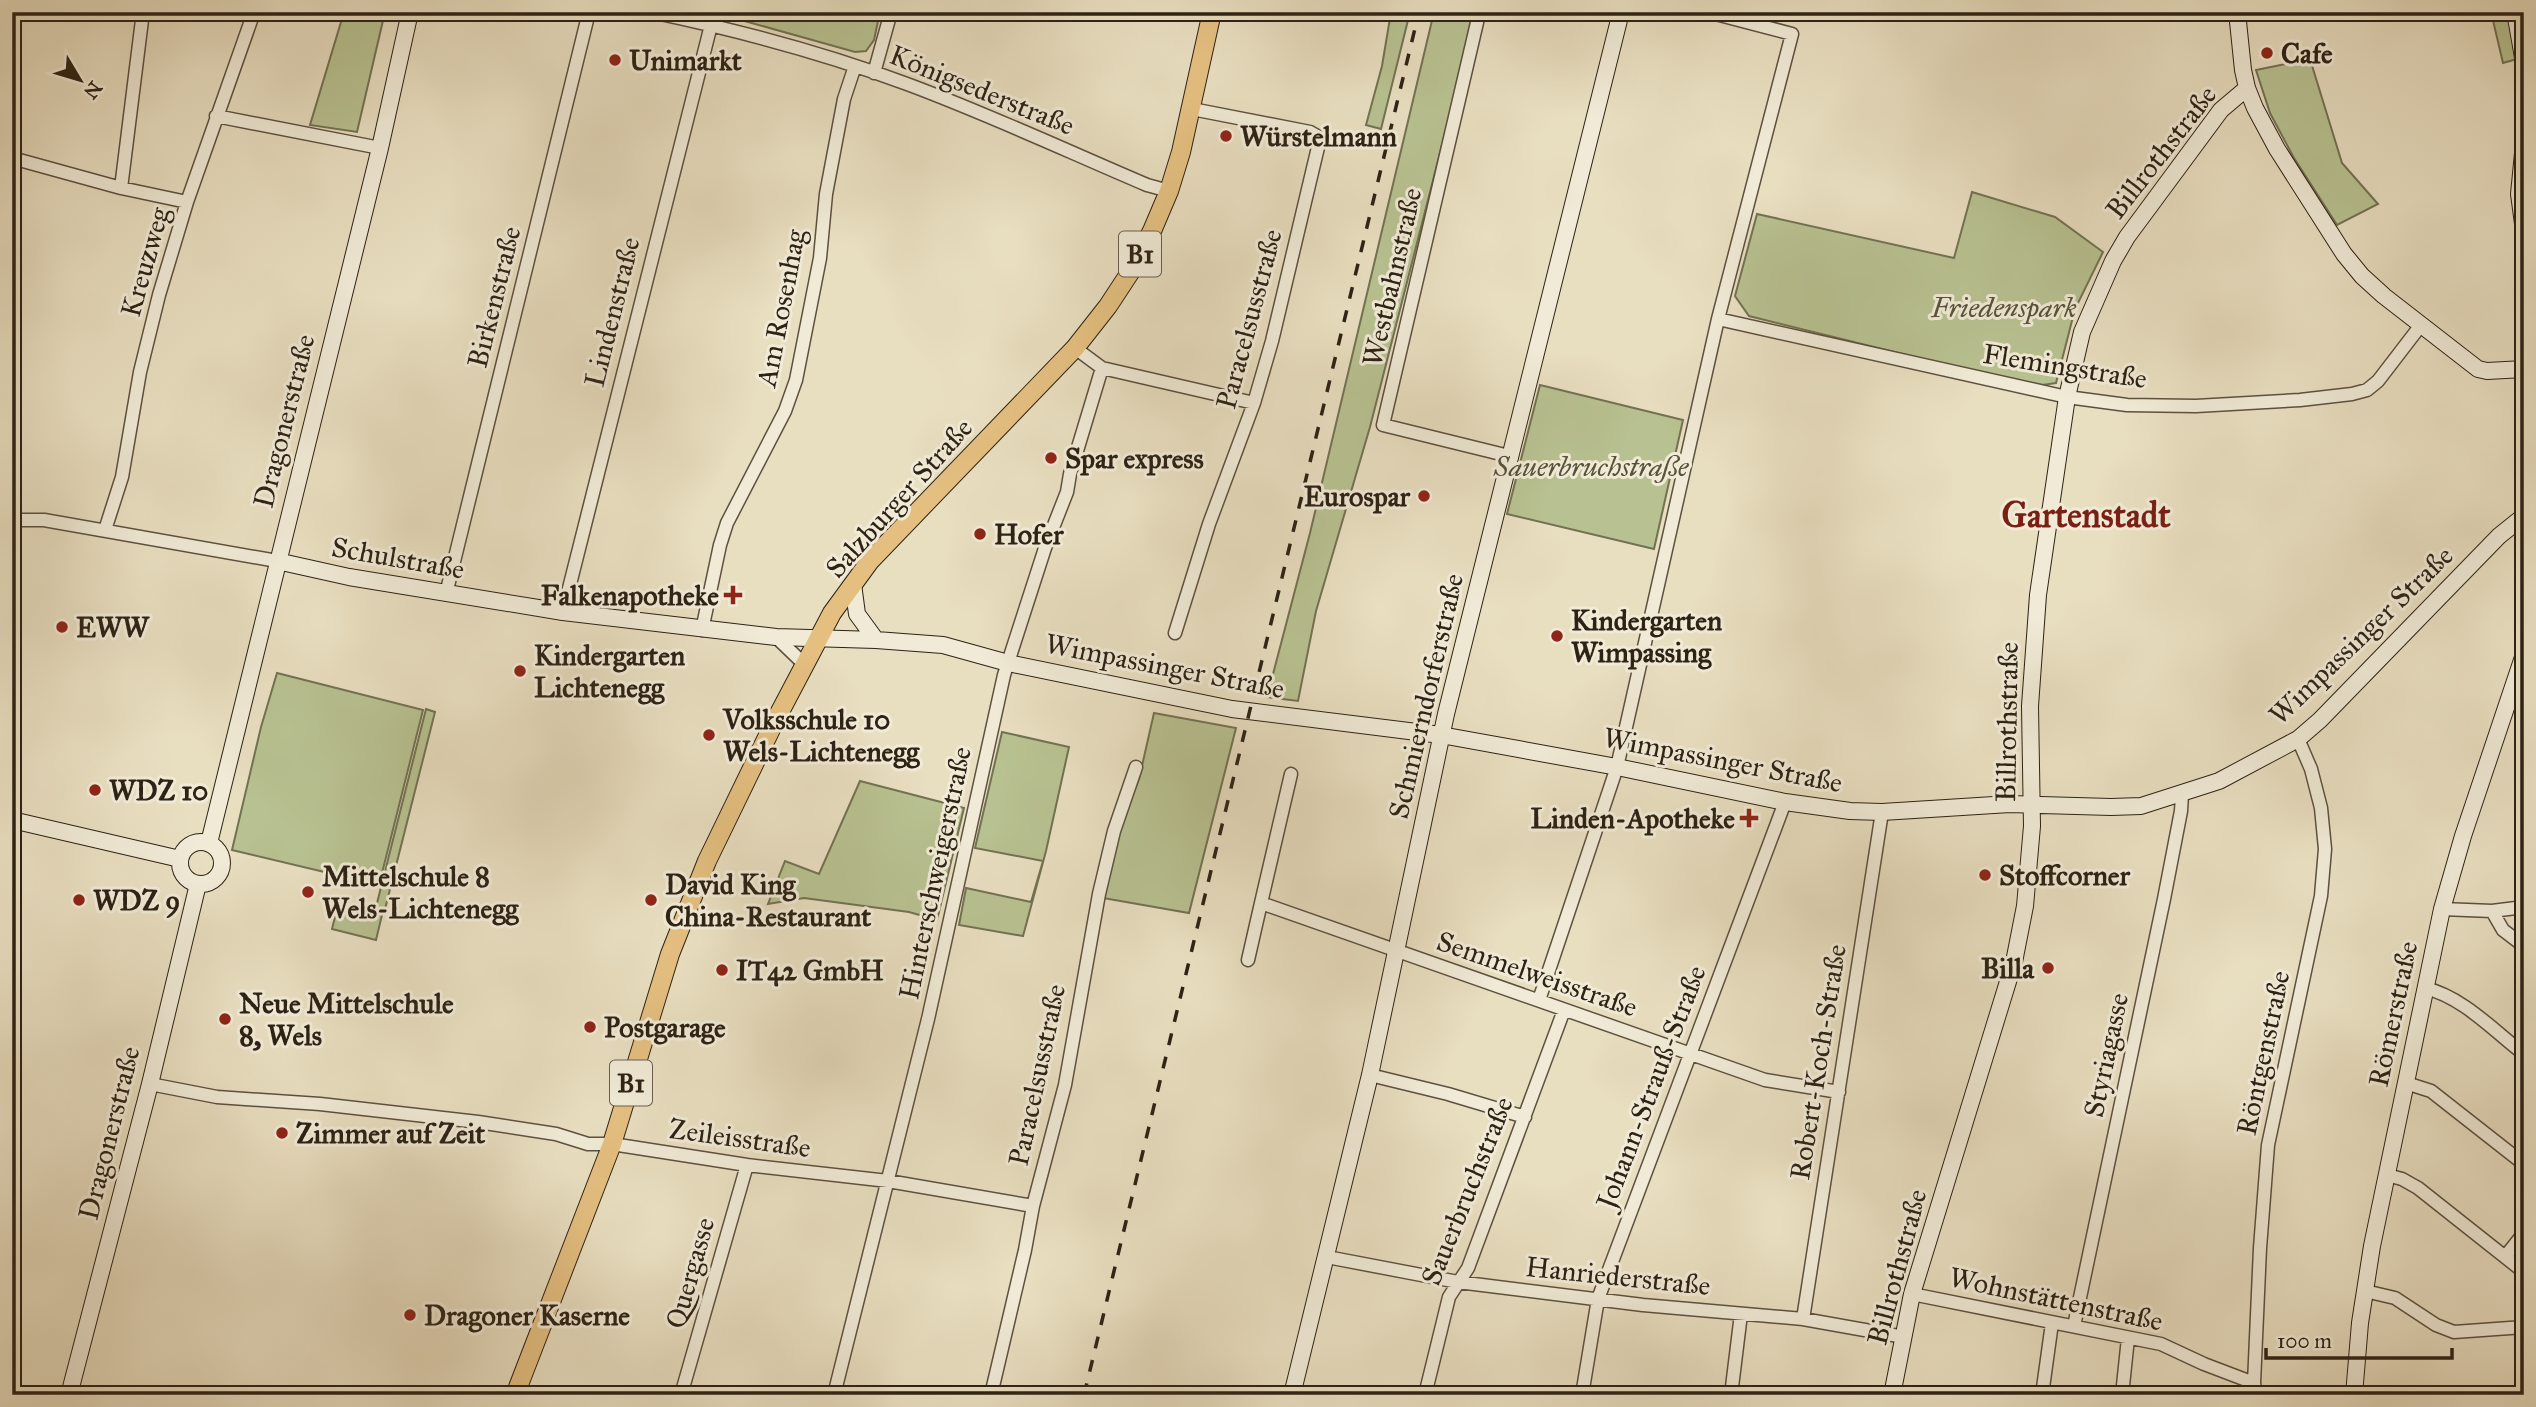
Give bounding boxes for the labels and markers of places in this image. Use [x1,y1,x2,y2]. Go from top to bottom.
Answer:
place label: Cafe [2281,36,2333,71]
place label: Unimarkt [629,43,742,78]
marker: Cafe [2259,45,2275,61]
marker: Unimarkt [607,52,623,68]
place label: Würstelmann [1240,119,1397,154]
marker: Würstelmann [1218,128,1234,144]
place label: Spar express [1065,441,1204,476]
marker: Spar express [1043,450,1059,466]
place label: Eurospar [1304,479,1411,514]
marker: Eurospar [1416,488,1432,504]
place label: Hofer [994,517,1064,552]
marker: Hofer [972,526,988,542]
place label: Falkenapotheke [541,578,719,613]
marker: Falkenapotheke [725,587,741,603]
place label: Kindergarten Wimpassing [1571,603,1722,670]
place label: EWW [76,610,150,645]
marker: EWW [54,619,70,635]
marker: Kindergarten Wimpassing [1549,628,1565,644]
place label: Kindergarten Lichtenegg [534,638,685,705]
marker: Kindergarten Lichtenegg [512,663,528,679]
place label: Volksschule 10 Wels-Lichtenegg [722,702,920,769]
marker: Volksschule 10 Wels-Lichtenegg [701,727,717,743]
place label: WDZ 10 [109,773,208,808]
marker: WDZ 10 [87,782,103,798]
place label: Linden-Apotheke [1531,801,1735,836]
marker: Linden-Apotheke [1741,810,1757,826]
place label: Stoffcorner [1999,858,2130,893]
place label: Mittelschule 8 Wels-Lichtenegg [322,859,519,926]
place label: David King China-Restaurant [665,867,871,934]
marker: Stoffcorner [1977,867,1993,883]
place label: WDZ 9 [93,883,180,918]
marker: Mittelschule 8 Wels-Lichtenegg [300,884,316,900]
marker: WDZ 9 [71,892,87,908]
marker: David King China-Restaurant [643,892,659,908]
place label: Billa [1981,951,2035,986]
place label: IT42 GmbH [736,953,884,988]
marker: Billa [2040,960,2056,976]
marker: IT42 GmbH [714,962,730,978]
place label: Neue Mittelschule 8, Wels [239,986,454,1053]
place label: Postgarage [604,1010,726,1045]
marker: Neue Mittelschule 8, Wels [217,1011,233,1027]
marker: Postgarage [582,1019,598,1035]
place label: Zimmer auf Zeit [296,1116,485,1151]
marker: Zimmer auf Zeit [274,1125,290,1141]
place label: Dragoner Kaserne [424,1298,630,1333]
marker: Dragoner Kaserne [402,1307,418,1323]

